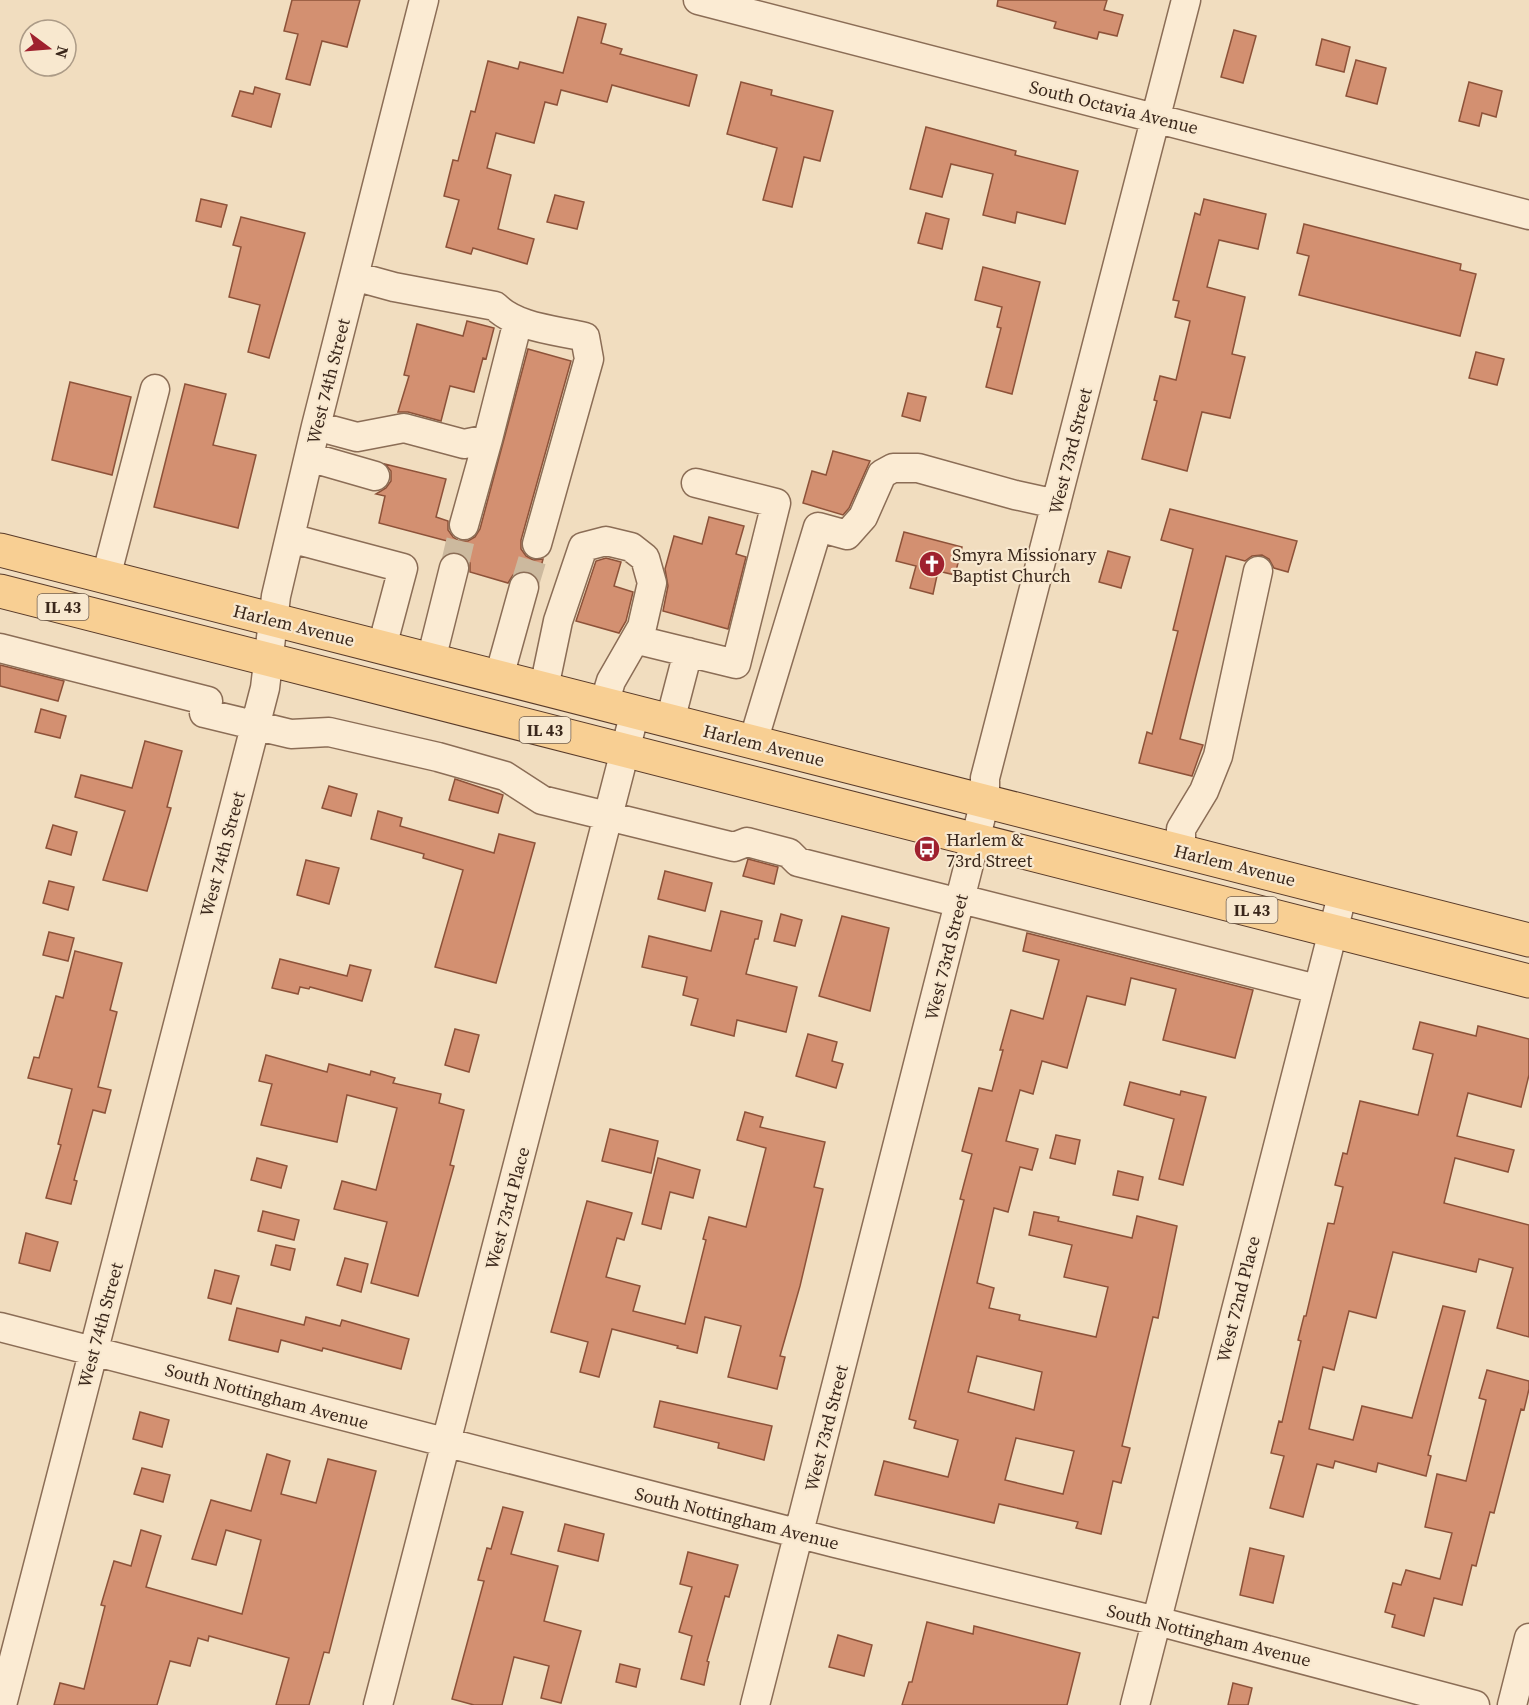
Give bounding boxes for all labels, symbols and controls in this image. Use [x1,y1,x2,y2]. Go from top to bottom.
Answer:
north arrow [18,18,78,78]
text: N [50,44,75,61]
street label: South Octavia Avenue [1027,74,1201,140]
street label: West 74th Street [300,316,356,446]
street label: West 73rd Street [1042,385,1098,517]
place label: Smyra Missionary Baptist Church [952,542,1097,588]
church icon: Smyra Missionary Baptist Church [917,549,947,579]
road number: IL 43 [38,594,88,620]
street label: Harlem Avenue [231,598,357,652]
road number: IL 43 [520,717,570,743]
street label: Harlem Avenue [701,718,827,772]
street label: West 74th Street [193,789,251,919]
place label: Harlem & 73rd Street [946,827,1033,873]
bus stop icon: Harlem & 73rd Street [912,834,942,864]
street label: Harlem Avenue [1172,838,1298,892]
street label: West 73rd Street [918,891,974,1023]
road number: IL 43 [1226,897,1278,923]
street label: West 73rd Place [479,1144,535,1272]
street label: West 72nd Place [1210,1233,1266,1365]
street label: West 74th Street [71,1260,129,1390]
street label: South Nottingham Avenue [163,1357,371,1435]
street label: West 73rd Street [798,1362,854,1494]
street label: South Nottingham Avenue [632,1481,842,1555]
street label: South Nottingham Avenue [1104,1598,1314,1672]

